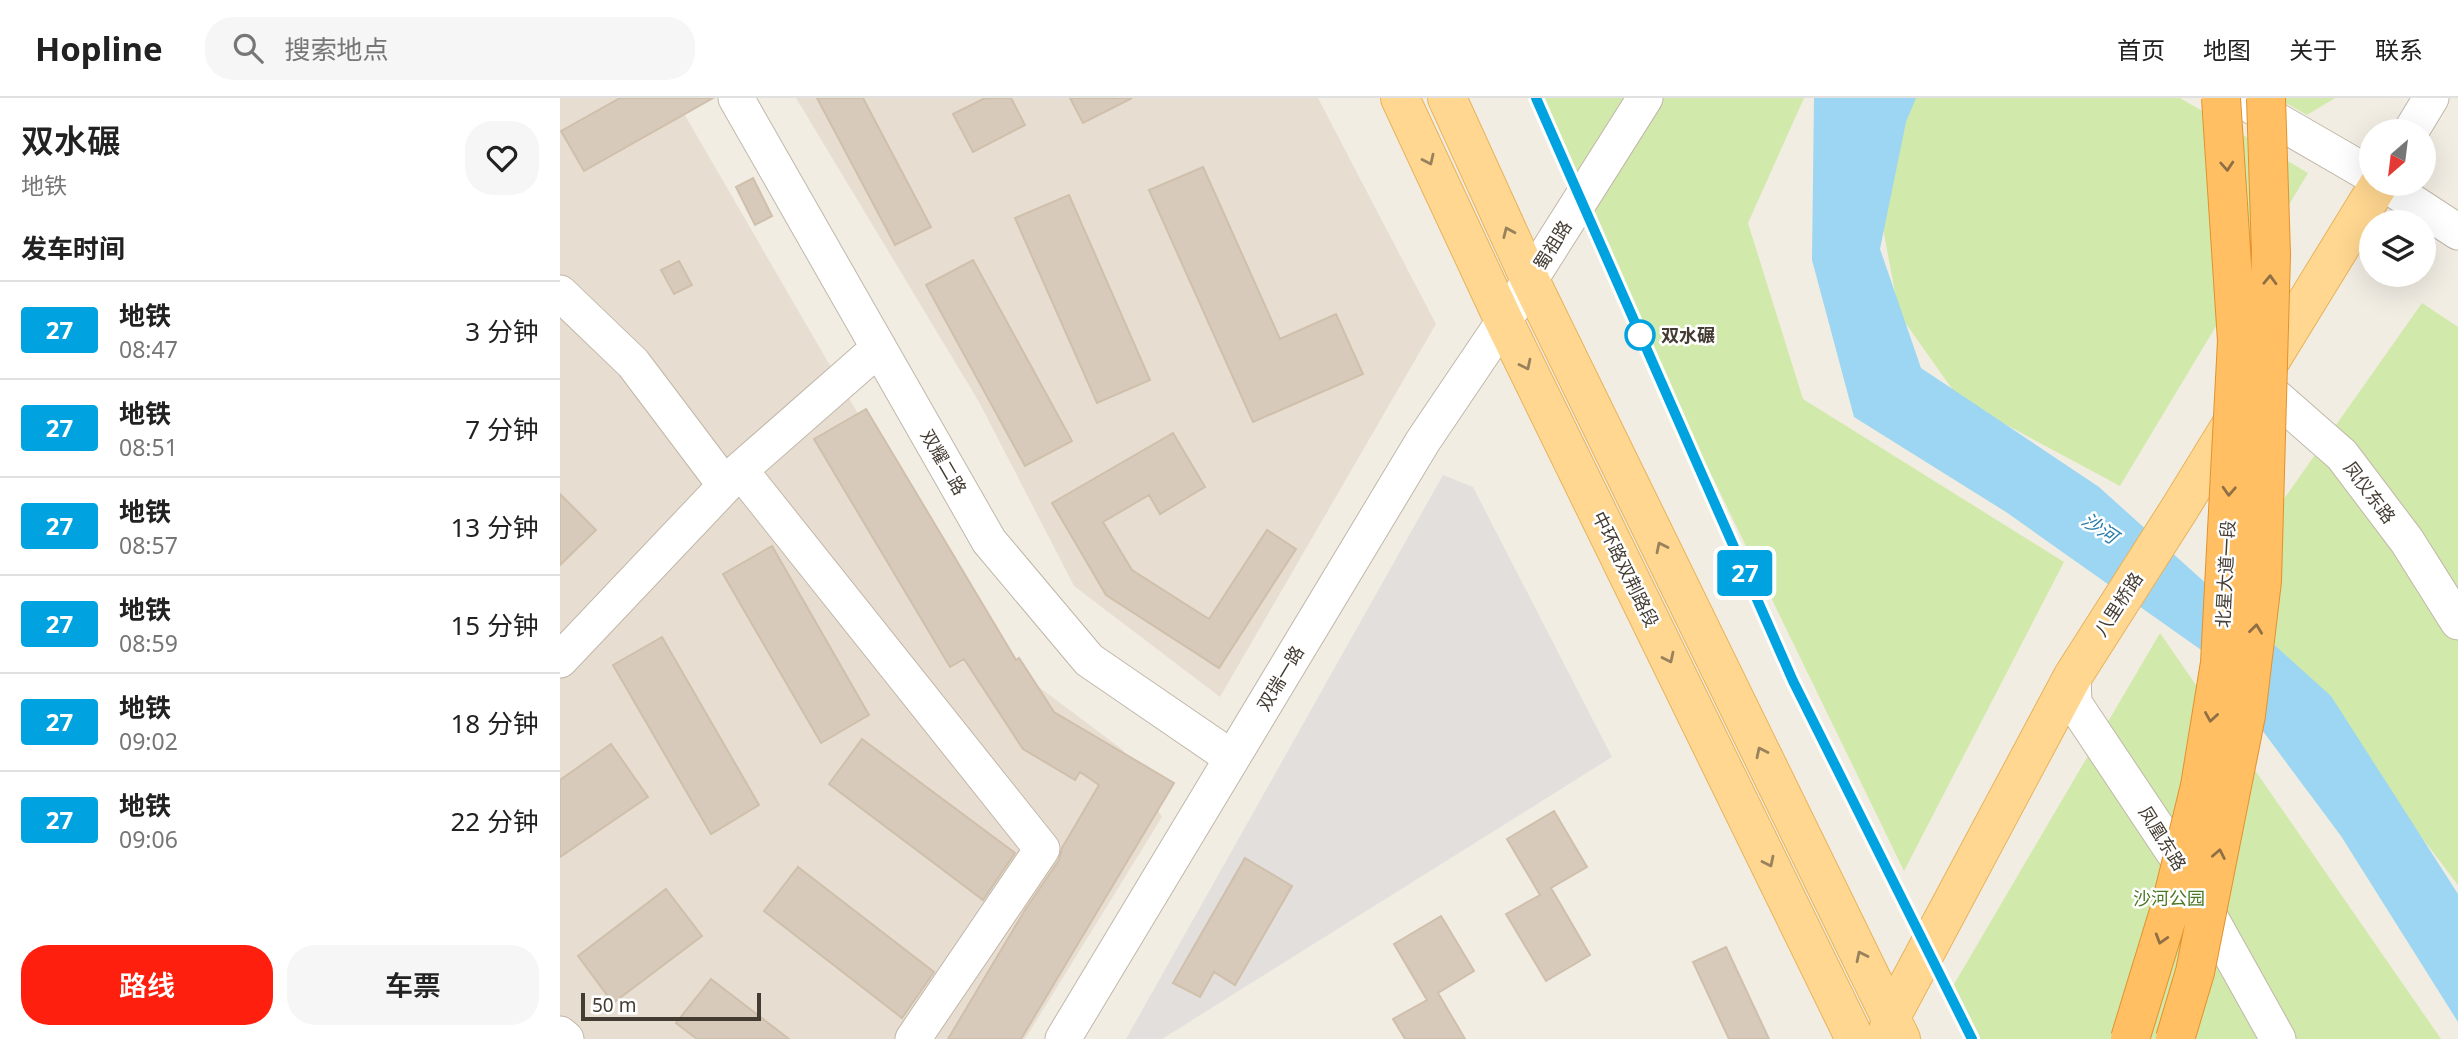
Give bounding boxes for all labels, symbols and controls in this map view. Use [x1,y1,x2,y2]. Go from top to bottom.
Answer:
search box [205,17,695,80]
text: Hopline [35,26,163,71]
icon: search [229,29,267,67]
text: 搜索地点 [285,31,389,67]
text: 首页 [2117,33,2165,66]
text: 地图 [2203,33,2251,66]
text: 关于 [2289,33,2337,66]
text: 联系 [2375,33,2423,66]
text: 双水碾 [21,118,120,163]
north arrow [2359,119,2436,196]
map controls [2359,119,2436,287]
button: heart [465,121,539,195]
one-way arrow [1420,153,1434,165]
one-way arrow [2219,161,2234,172]
text: 地铁 [21,169,67,201]
button: layers [2359,210,2436,287]
street label: 蜀祖路 [1528,216,1576,274]
one-way arrow [1502,227,1516,239]
text: 发车时间 [21,230,125,266]
one-way arrow [2263,274,2278,285]
text: 地铁 [119,297,171,333]
text: 27 [46,313,73,346]
text: 3 分钟 [465,313,539,349]
marker: 双水碾 [1625,320,1655,350]
place label: 双水碾 [1661,323,1715,347]
text: 08:47 [119,333,178,365]
one-way arrow [1518,358,1532,370]
text: 地铁 [119,395,171,431]
text: 27 [46,411,73,444]
text: 7 分钟 [465,411,539,447]
street label: 双耀二路 [916,425,972,499]
text: 08:51 [119,431,178,463]
street label: 凤仪东路 [2339,456,2401,528]
one-way arrow [2222,486,2237,497]
text: 地铁 [119,493,171,529]
street label: 中环路双荆路段 [1588,507,1664,631]
water label: 沙河 [2077,507,2126,552]
text: 27 [46,509,73,542]
text: 13 分钟 [450,509,539,545]
street label: 北星大道一段 [2210,519,2240,629]
text: 08:57 [119,529,178,561]
one-way arrow [1655,542,1669,554]
line badge: 27 [1714,550,1776,596]
text: 27 [1731,556,1759,589]
street label: 八里桥路 [2088,567,2148,641]
text: 地铁 [119,591,171,627]
text: 27 [46,607,73,640]
text: 15 分钟 [450,607,539,643]
one-way arrow [2248,623,2263,634]
text: 08:59 [119,627,178,659]
street label: 双瑞一路 [1251,641,1309,715]
one-way arrow [1661,651,1675,663]
text: 地铁 [119,689,171,725]
text: 27 [46,705,73,738]
text: 18 分钟 [450,705,539,741]
one-way arrow [2204,712,2219,723]
text: 09:02 [119,725,178,757]
one-way arrow [1755,747,1769,759]
text: 地铁 [119,787,171,823]
street label: 凤凰东路 [2134,801,2192,875]
text: 27 [46,803,73,836]
text: 22 分钟 [450,803,539,839]
text: 09:06 [119,823,178,855]
one-way arrow [2210,848,2225,860]
one-way arrow [1761,855,1775,867]
park label: 沙河公园 [2133,886,2205,910]
one-way arrow [2154,933,2169,945]
button: 路线 [21,945,273,1025]
button: 车票 [287,945,539,1025]
one-way arrow [1855,951,1869,963]
scale bar [581,990,761,1022]
text: 50 m [592,992,636,1018]

